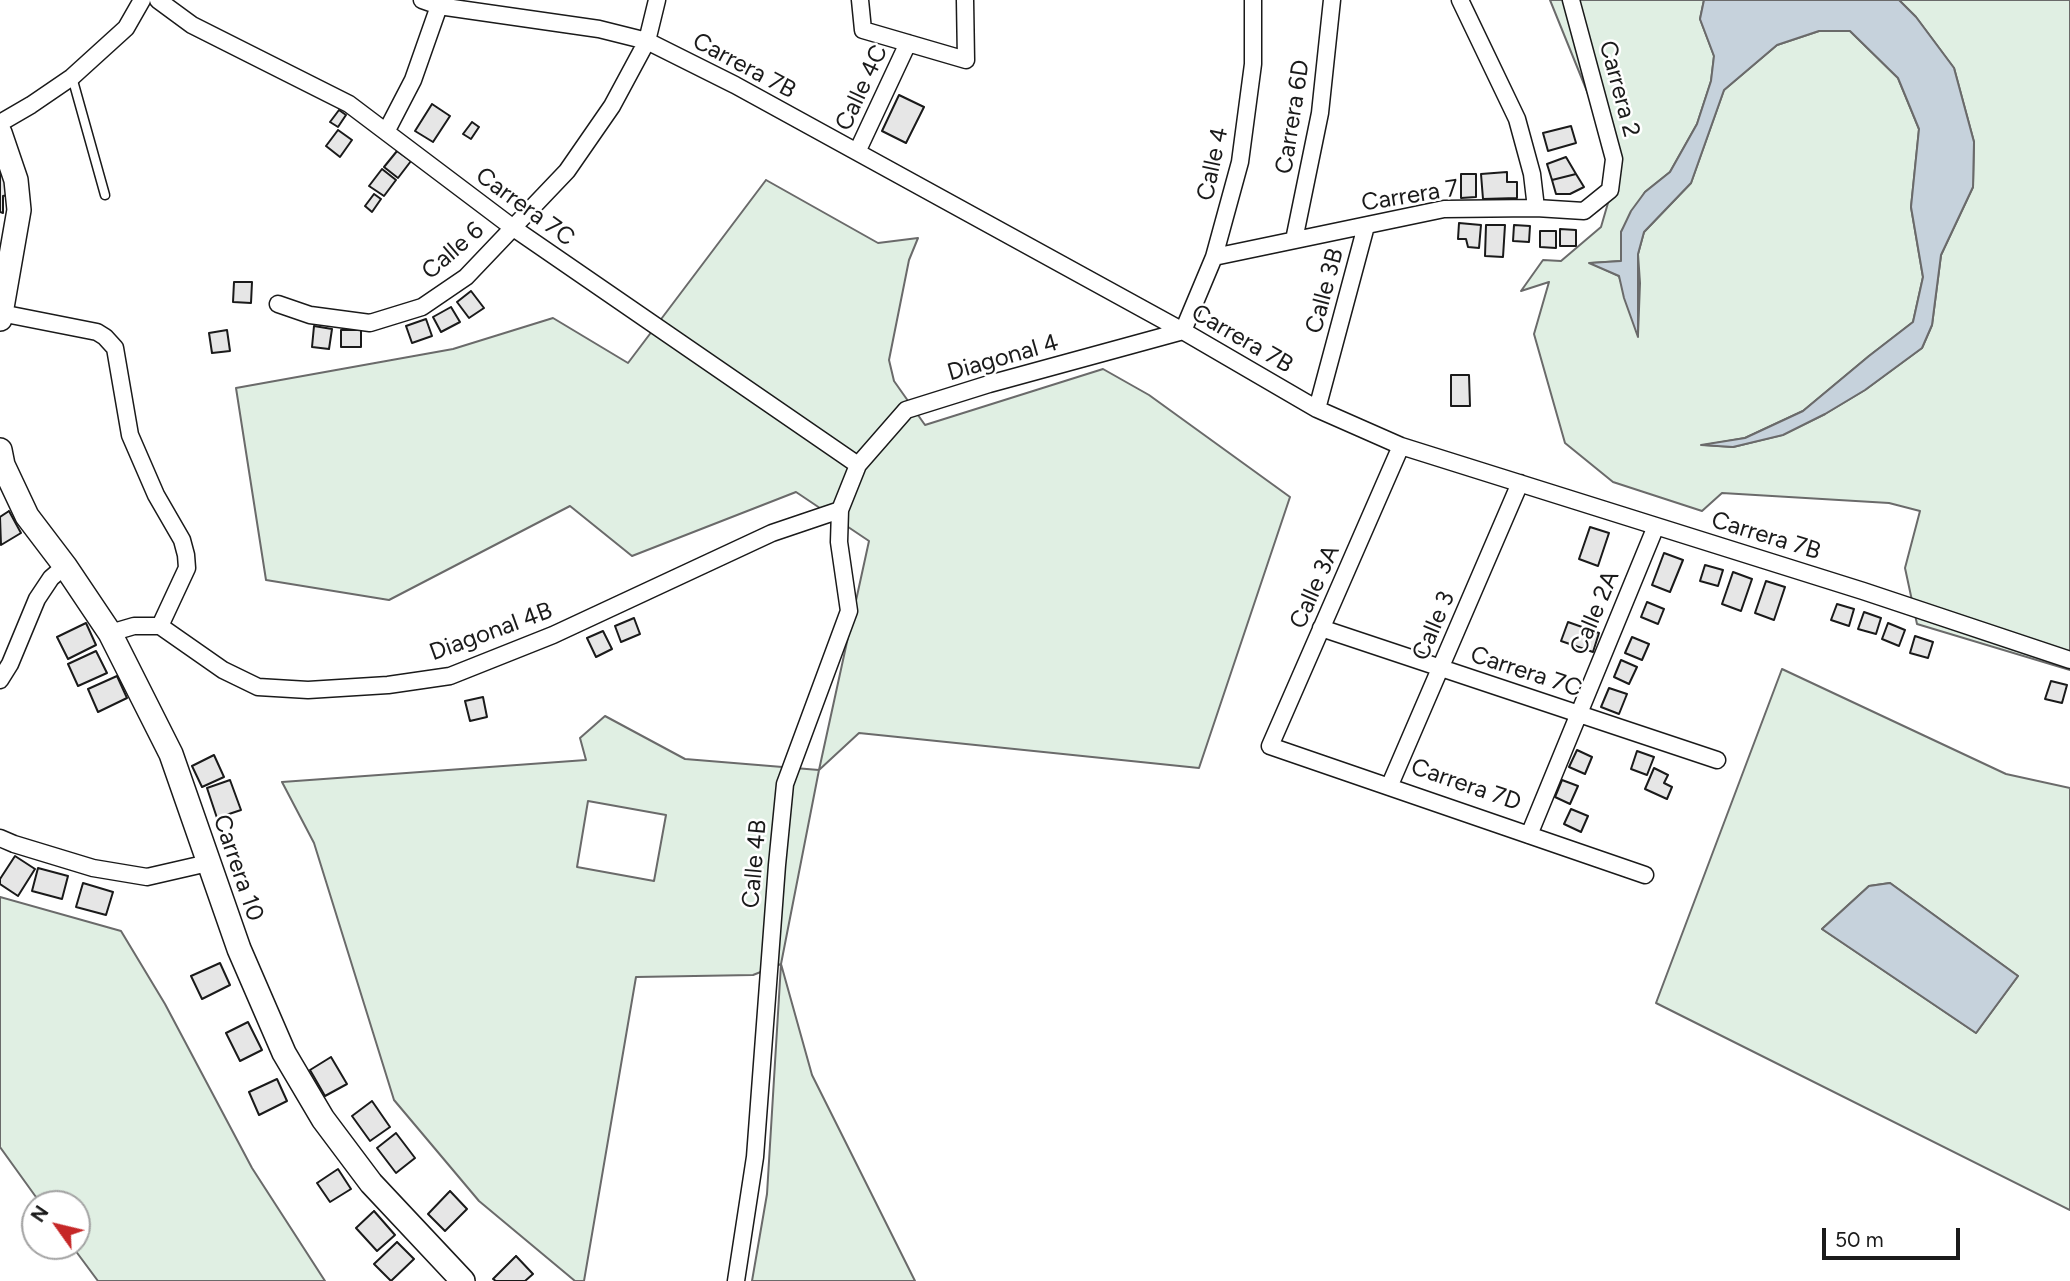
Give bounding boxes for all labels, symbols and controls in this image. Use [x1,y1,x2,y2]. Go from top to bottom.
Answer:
street label: Carrera 7B [687,27,801,105]
street label: Carrera 2 [1592,38,1646,140]
street label: Calle 4C [830,41,894,135]
street label: Carrera 6D [1270,58,1316,176]
street label: Calle 4 [1191,125,1235,203]
street label: Carrera 7C [470,161,580,253]
street label: Carrera 7 [1359,174,1461,218]
street label: Calle 6 [416,216,490,286]
street label: Calle 3B [1300,245,1350,337]
street label: Carrera 7B [1186,298,1298,380]
street label: Diagonal 4 [944,328,1062,388]
street label: Carrera 7B [1708,506,1824,566]
street label: Calle 3A [1284,541,1346,633]
street label: Calle 2A [1564,567,1626,659]
street label: Calle 3 [1407,587,1461,665]
street label: Diagonal 4B [426,596,556,668]
street label: Carrera 7C [1467,640,1585,704]
street label: Carrera 7D [1407,753,1525,817]
street label: Carrera 10 [206,811,270,925]
street label: Calle 4B [737,819,773,909]
north arrow [21,1190,91,1260]
text: N [26,1202,53,1227]
scale bar [1825,1214,1963,1258]
text: 50 m [1835,1227,1884,1252]

